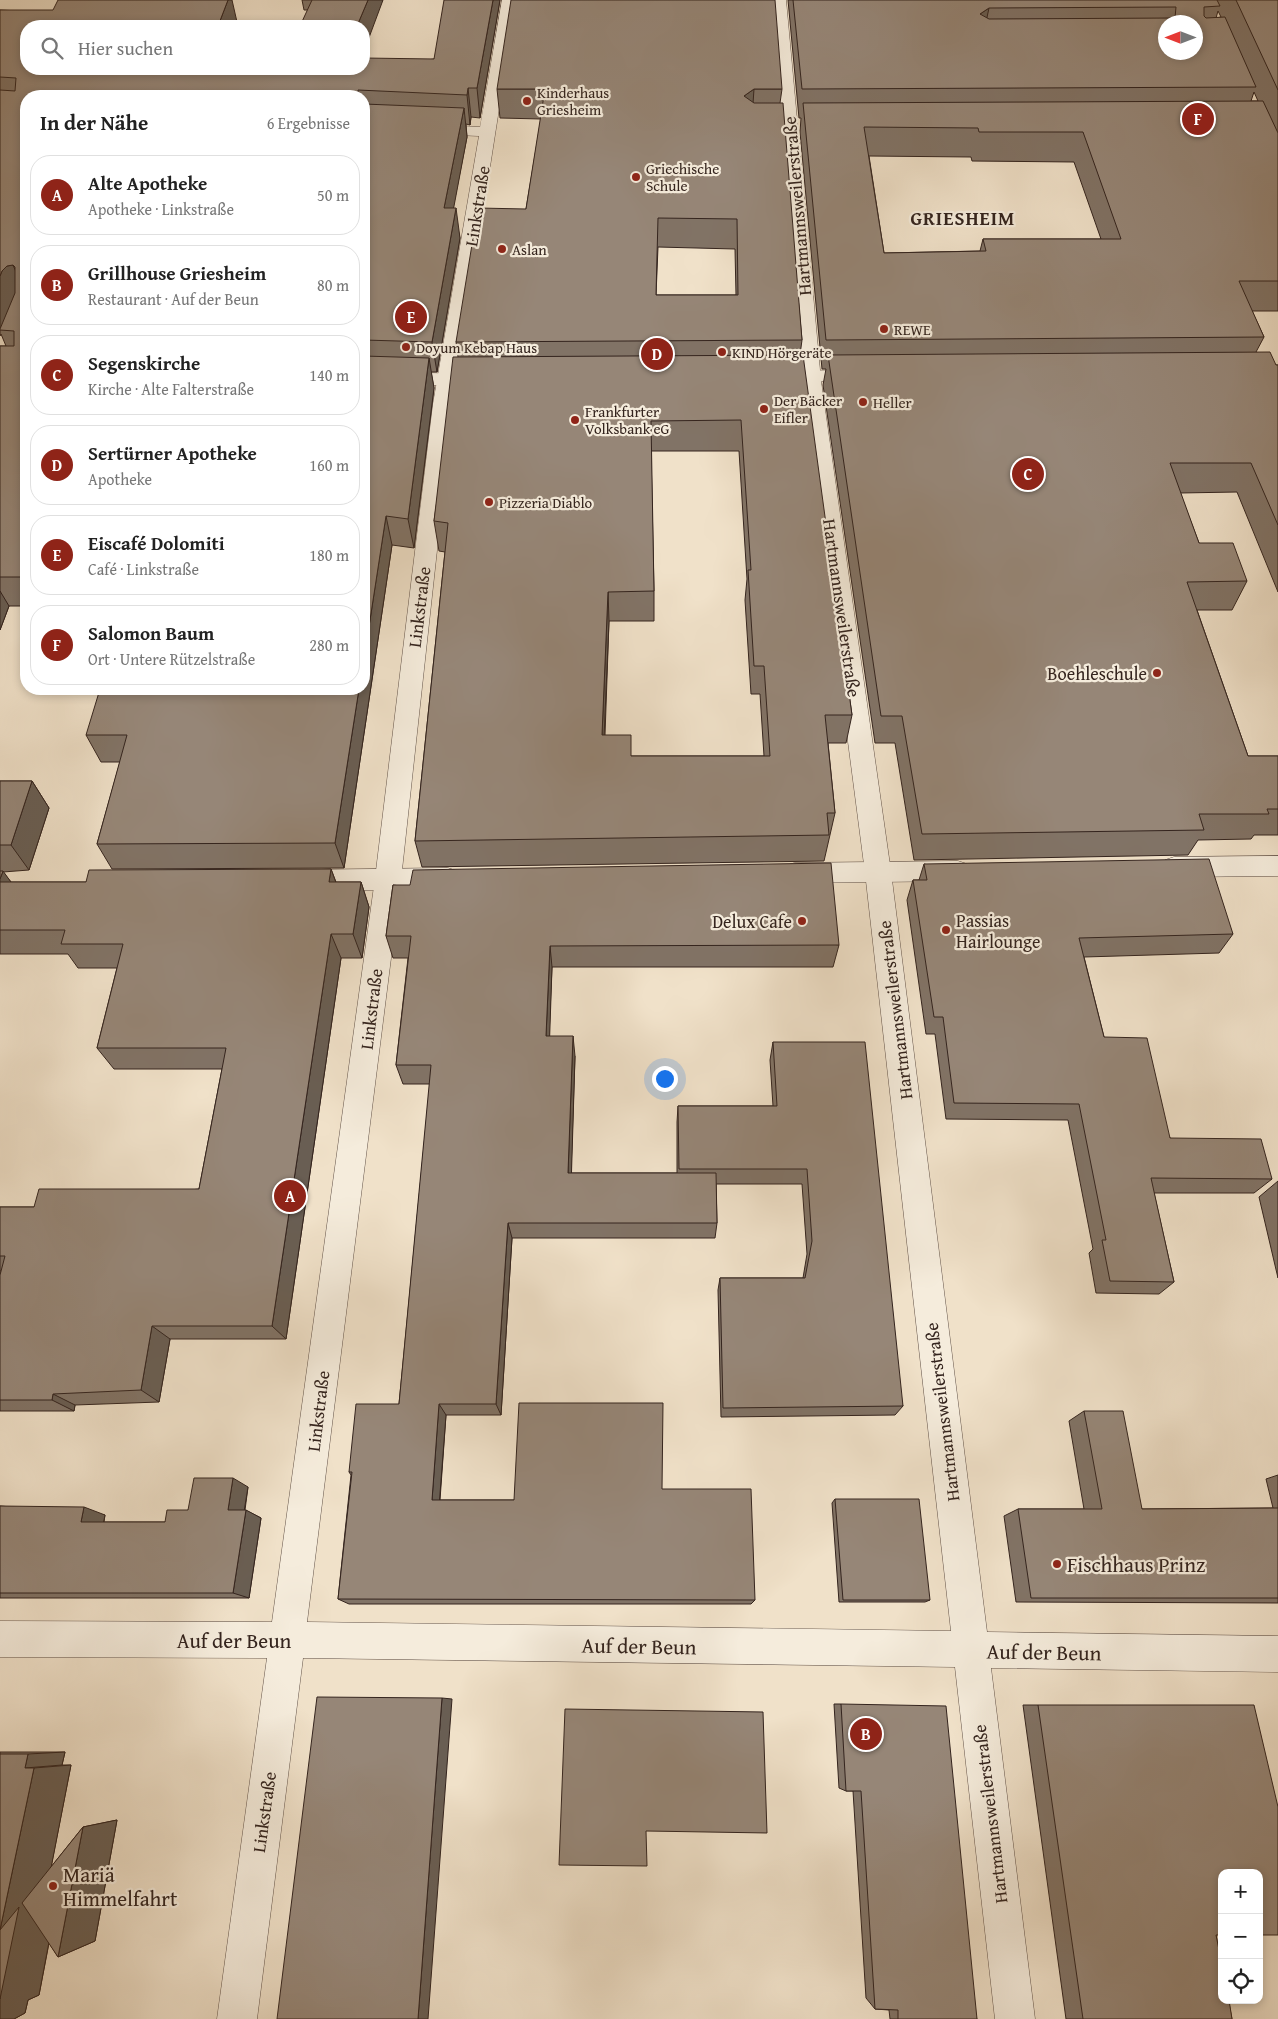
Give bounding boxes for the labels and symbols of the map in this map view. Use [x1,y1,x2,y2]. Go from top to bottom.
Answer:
north arrow [1158,15,1203,60]
place label: Kinderhaus Griesheim [537,82,609,120]
marker: Kinderhaus Griesheim [521,95,533,107]
pin: F [1182,100,1214,138]
street label: Hartmannsweilerstraße [776,115,818,297]
place label: Griechische Schule [646,158,719,196]
street label: Linkstraße [457,164,497,248]
marker: Griechische Schule [630,171,642,183]
district label: GRIESHEIM [911,204,1015,232]
place label: Aslan [512,239,547,260]
marker: Aslan [496,243,508,255]
pin: E [395,298,427,336]
place label: REWE [894,319,931,340]
marker: REWE [878,323,890,335]
pin: D [641,335,673,373]
place label: Doyum Kebap Haus [416,337,537,358]
marker: Doyum Kebap Haus [400,341,412,353]
place label: KIND Hörgeräte [732,342,832,363]
marker: KIND Hörgeräte [716,346,728,358]
place label: Der Bäcker Eifler [774,390,842,428]
place label: Heller [873,392,912,413]
marker: Heller [857,396,869,408]
place label: Frankfurter Volksbank eG [585,401,670,439]
marker: Der Bäcker Eifler [758,403,770,415]
marker: Frankfurter Volksbank eG [569,414,581,426]
pin: C [1012,455,1044,493]
place label: Pizzeria Diablo [499,492,593,513]
marker: Pizzeria Diablo [483,496,495,508]
street label: Hartmannsweilerstraße [816,517,868,699]
street label: Linkstraße [401,565,437,649]
place label: Boehleschule [1047,660,1147,687]
marker: Boehleschule [1151,667,1163,679]
place label: Passias Hairlounge [956,907,1040,955]
place label: Delux Cafe [712,908,792,935]
marker: Delux Cafe [796,915,808,927]
street label: Hartmannsweilerstraße [871,919,919,1101]
marker: Passias Hairlounge [940,924,952,936]
street label: Linkstraße [353,967,389,1051]
your location [652,1066,678,1092]
pin: A [274,1177,306,1215]
street label: Hartmannsweilerstraße [918,1321,966,1503]
street label: Linkstraße [300,1369,336,1453]
place label: Fischhaus Prinz [1067,1549,1205,1580]
marker: Fischhaus Prinz [1051,1558,1063,1570]
street label: Auf der Beun [177,1625,292,1656]
street label: Auf der Beun [581,1630,697,1663]
street label: Auf der Beun [986,1636,1102,1669]
pin: B [850,1715,882,1753]
street label: Hartmannsweilerstraße [966,1723,1014,1905]
street label: Linkstraße [245,1770,283,1854]
place label: Mariä Himmelfahrt [63,1859,178,1914]
marker: Mariä Himmelfahrt [47,1880,59,1892]

